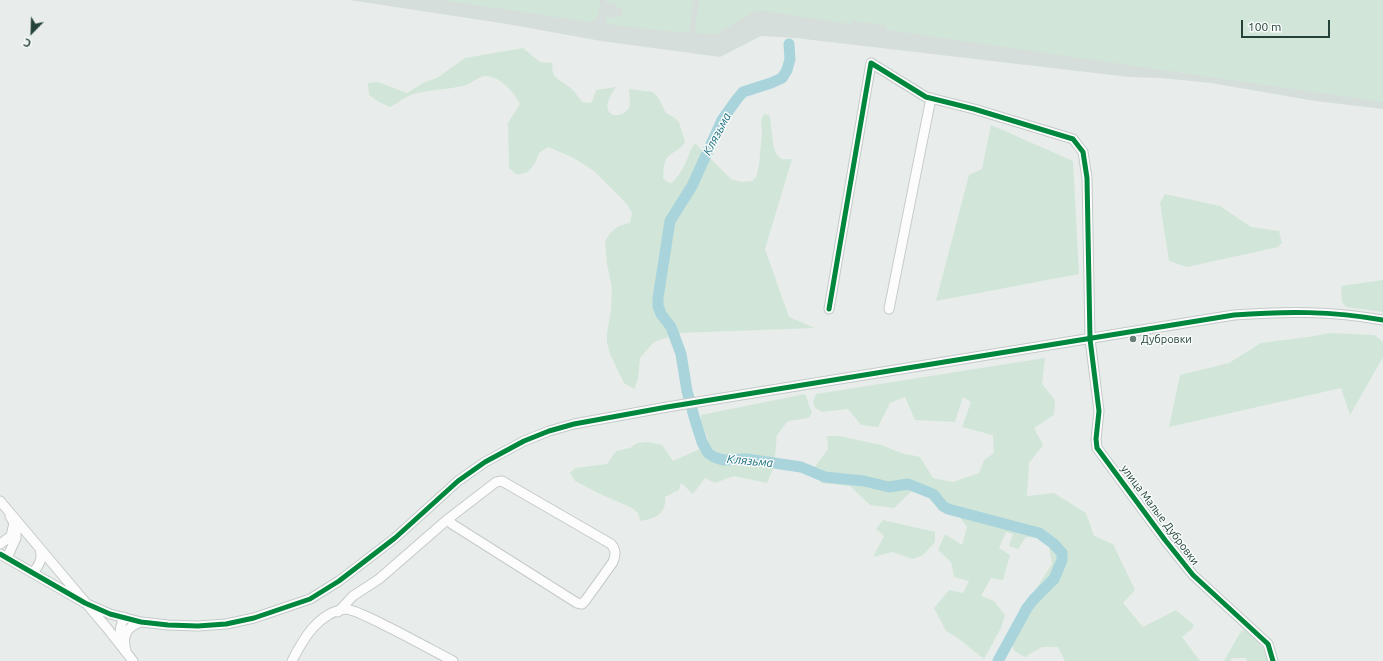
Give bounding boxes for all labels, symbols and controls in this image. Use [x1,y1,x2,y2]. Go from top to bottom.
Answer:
north arrow [12,12,52,52]
scale bar [1243,12,1332,38]
text: 100 m [1248,20,1281,33]
text: С [22,36,33,50]
water label: Клязьма [700,110,734,158]
place label: Дубровки [1141,332,1192,346]
marker: Дубровки [1128,334,1138,344]
water label: Клязьма [726,452,774,470]
street label: улица Малые Дубровки [1118,462,1202,568]

